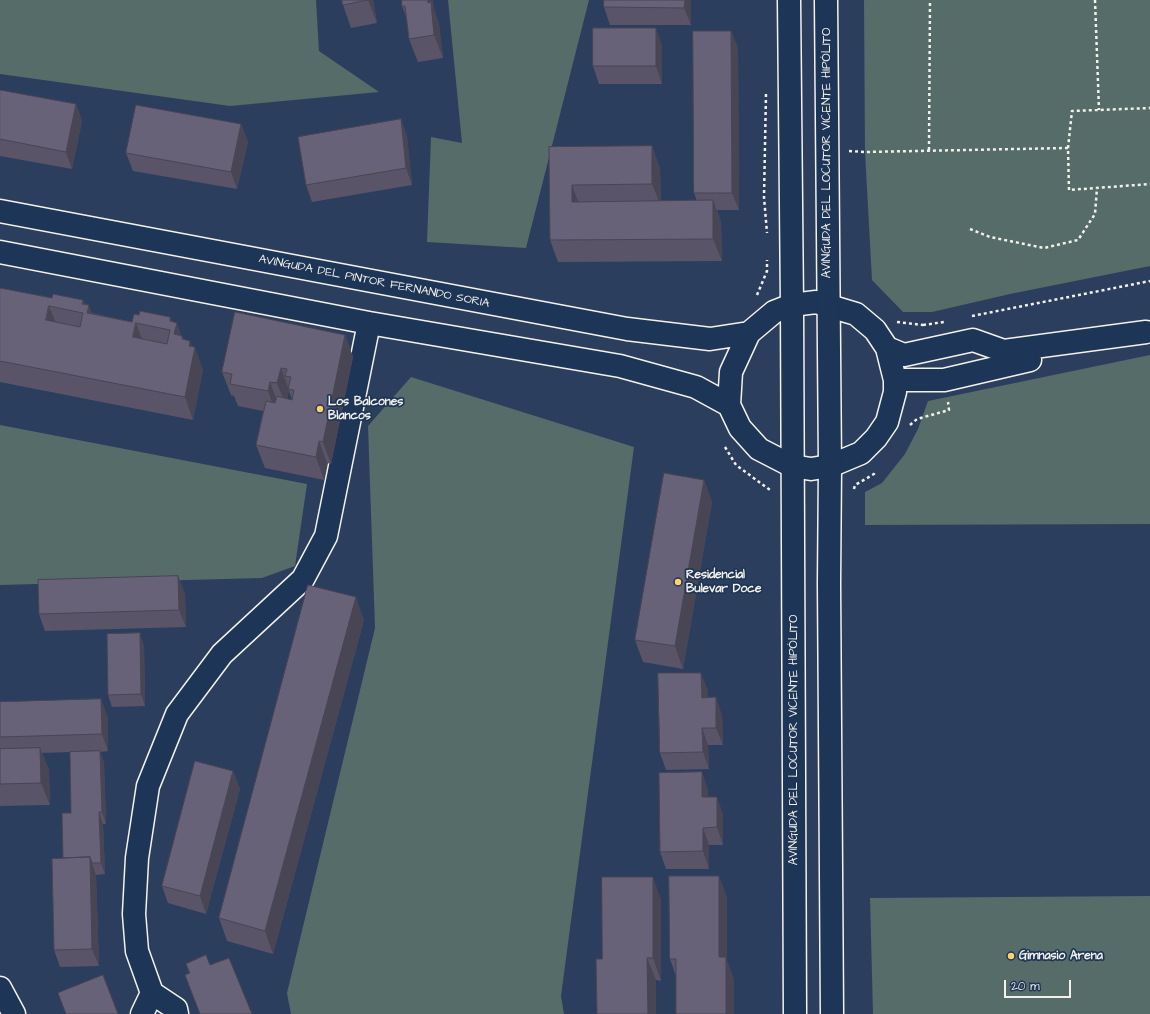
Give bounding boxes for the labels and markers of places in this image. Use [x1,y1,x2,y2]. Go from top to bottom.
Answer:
place label: Los Balcones Blancos [328,395,403,423]
marker: Los Balcones Blancos [315,404,325,414]
place label: Residencial Bulevar Doce [686,568,761,596]
marker: Residencial Bulevar Doce [673,577,683,587]
place label: Gimnasio Arena [1019,949,1103,963]
marker: Gimnasio Arena [1006,951,1016,961]

